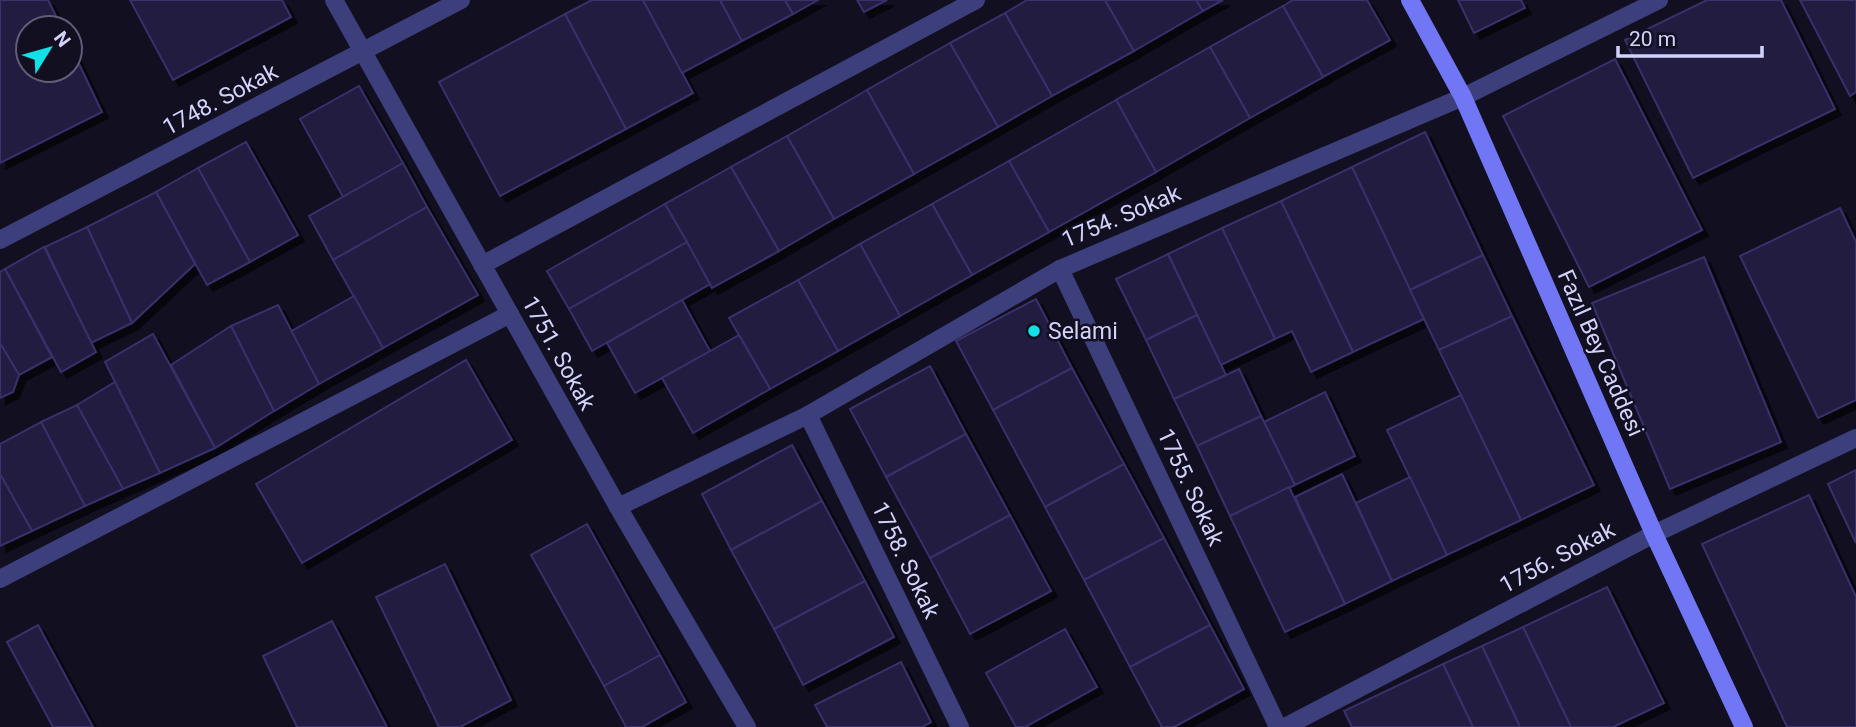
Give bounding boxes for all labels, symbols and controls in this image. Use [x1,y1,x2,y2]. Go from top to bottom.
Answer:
north arrow [14,14,84,84]
scale bar [1618,14,1762,58]
text: N [49,27,75,51]
text: 20 m [1629,27,1676,51]
street label: 1748. Sokak [158,58,283,141]
street label: 1754. Sokak [1058,179,1185,254]
street label: Fazıl Bey Caddesi [1552,266,1649,441]
street label: 1751. Sokak [516,292,601,415]
place label: Selami [1048,318,1118,345]
marker: Selami [1026,323,1042,339]
street label: 1755. Sokak [1152,424,1230,550]
street label: 1758. Sokak [866,498,945,623]
street label: 1756. Sokak [1495,516,1620,599]

